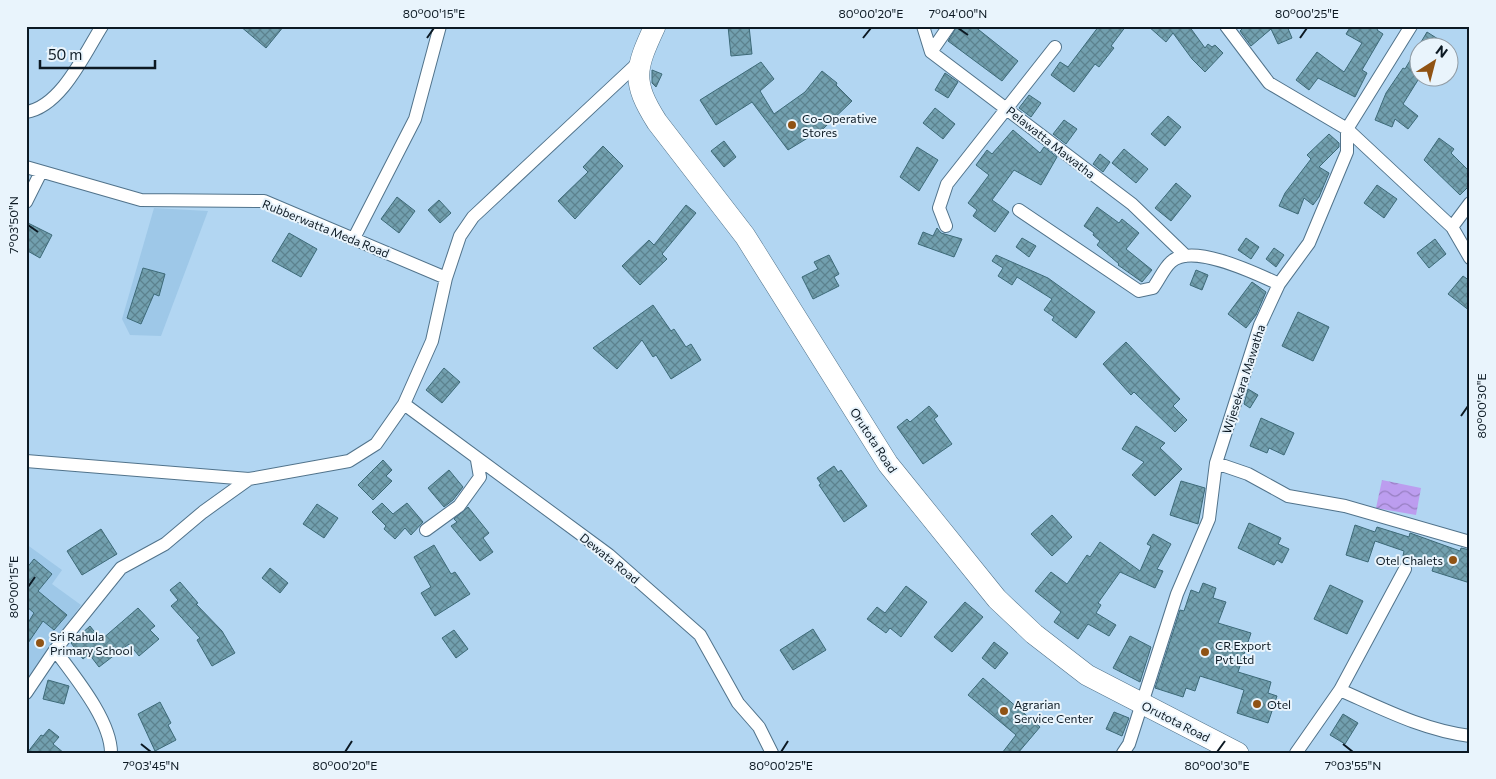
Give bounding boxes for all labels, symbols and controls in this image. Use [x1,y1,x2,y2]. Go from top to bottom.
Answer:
text: 80°00'15"E [403,6,465,20]
text: 80°00'20"E [839,6,903,20]
text: 7°04'00"N [929,6,987,20]
text: 80°00'25"E [1275,6,1339,20]
scale bar [40,38,155,70]
north arrow [1408,38,1458,88]
text: N [1433,41,1451,61]
text: 50 m [48,45,82,63]
street label: Pelawatta Mawatha [1004,103,1098,181]
place label: Co-Operative Stores [802,111,877,139]
marker: Co-Operative Stores [786,119,798,131]
text: 7°03'50"N [6,196,20,254]
street label: Rubberwatta Meda Road [261,196,391,260]
street label: Wijesekara Mawatha [1219,323,1267,435]
text: 80°00'30"E [1474,373,1488,439]
street label: Orutota Road [848,405,900,475]
street label: Dewata Road [578,530,643,586]
place label: Otel Chalets [1376,553,1443,567]
marker: Otel Chalets [1447,554,1459,566]
text: 80°00'15"E [6,556,20,618]
place label: Sri Rahula Primary School [50,629,133,657]
marker: Sri Rahula Primary School [34,637,46,649]
place label: CR Export Pvt Ltd [1215,638,1271,666]
marker: CR Export Pvt Ltd [1199,646,1211,658]
place label: Agrarian Service Center [1014,697,1094,725]
place label: Otel [1267,697,1291,711]
street label: Orutota Road [1140,698,1213,744]
marker: Otel [1251,698,1263,710]
marker: Agrarian Service Center [998,705,1010,717]
text: 7°03'45"N [123,758,179,772]
text: 80°00'20"E [313,758,377,772]
text: 80°00'25"E [749,758,813,772]
text: 80°00'30"E [1184,758,1250,772]
text: 7°03'55"N [1325,758,1381,772]

